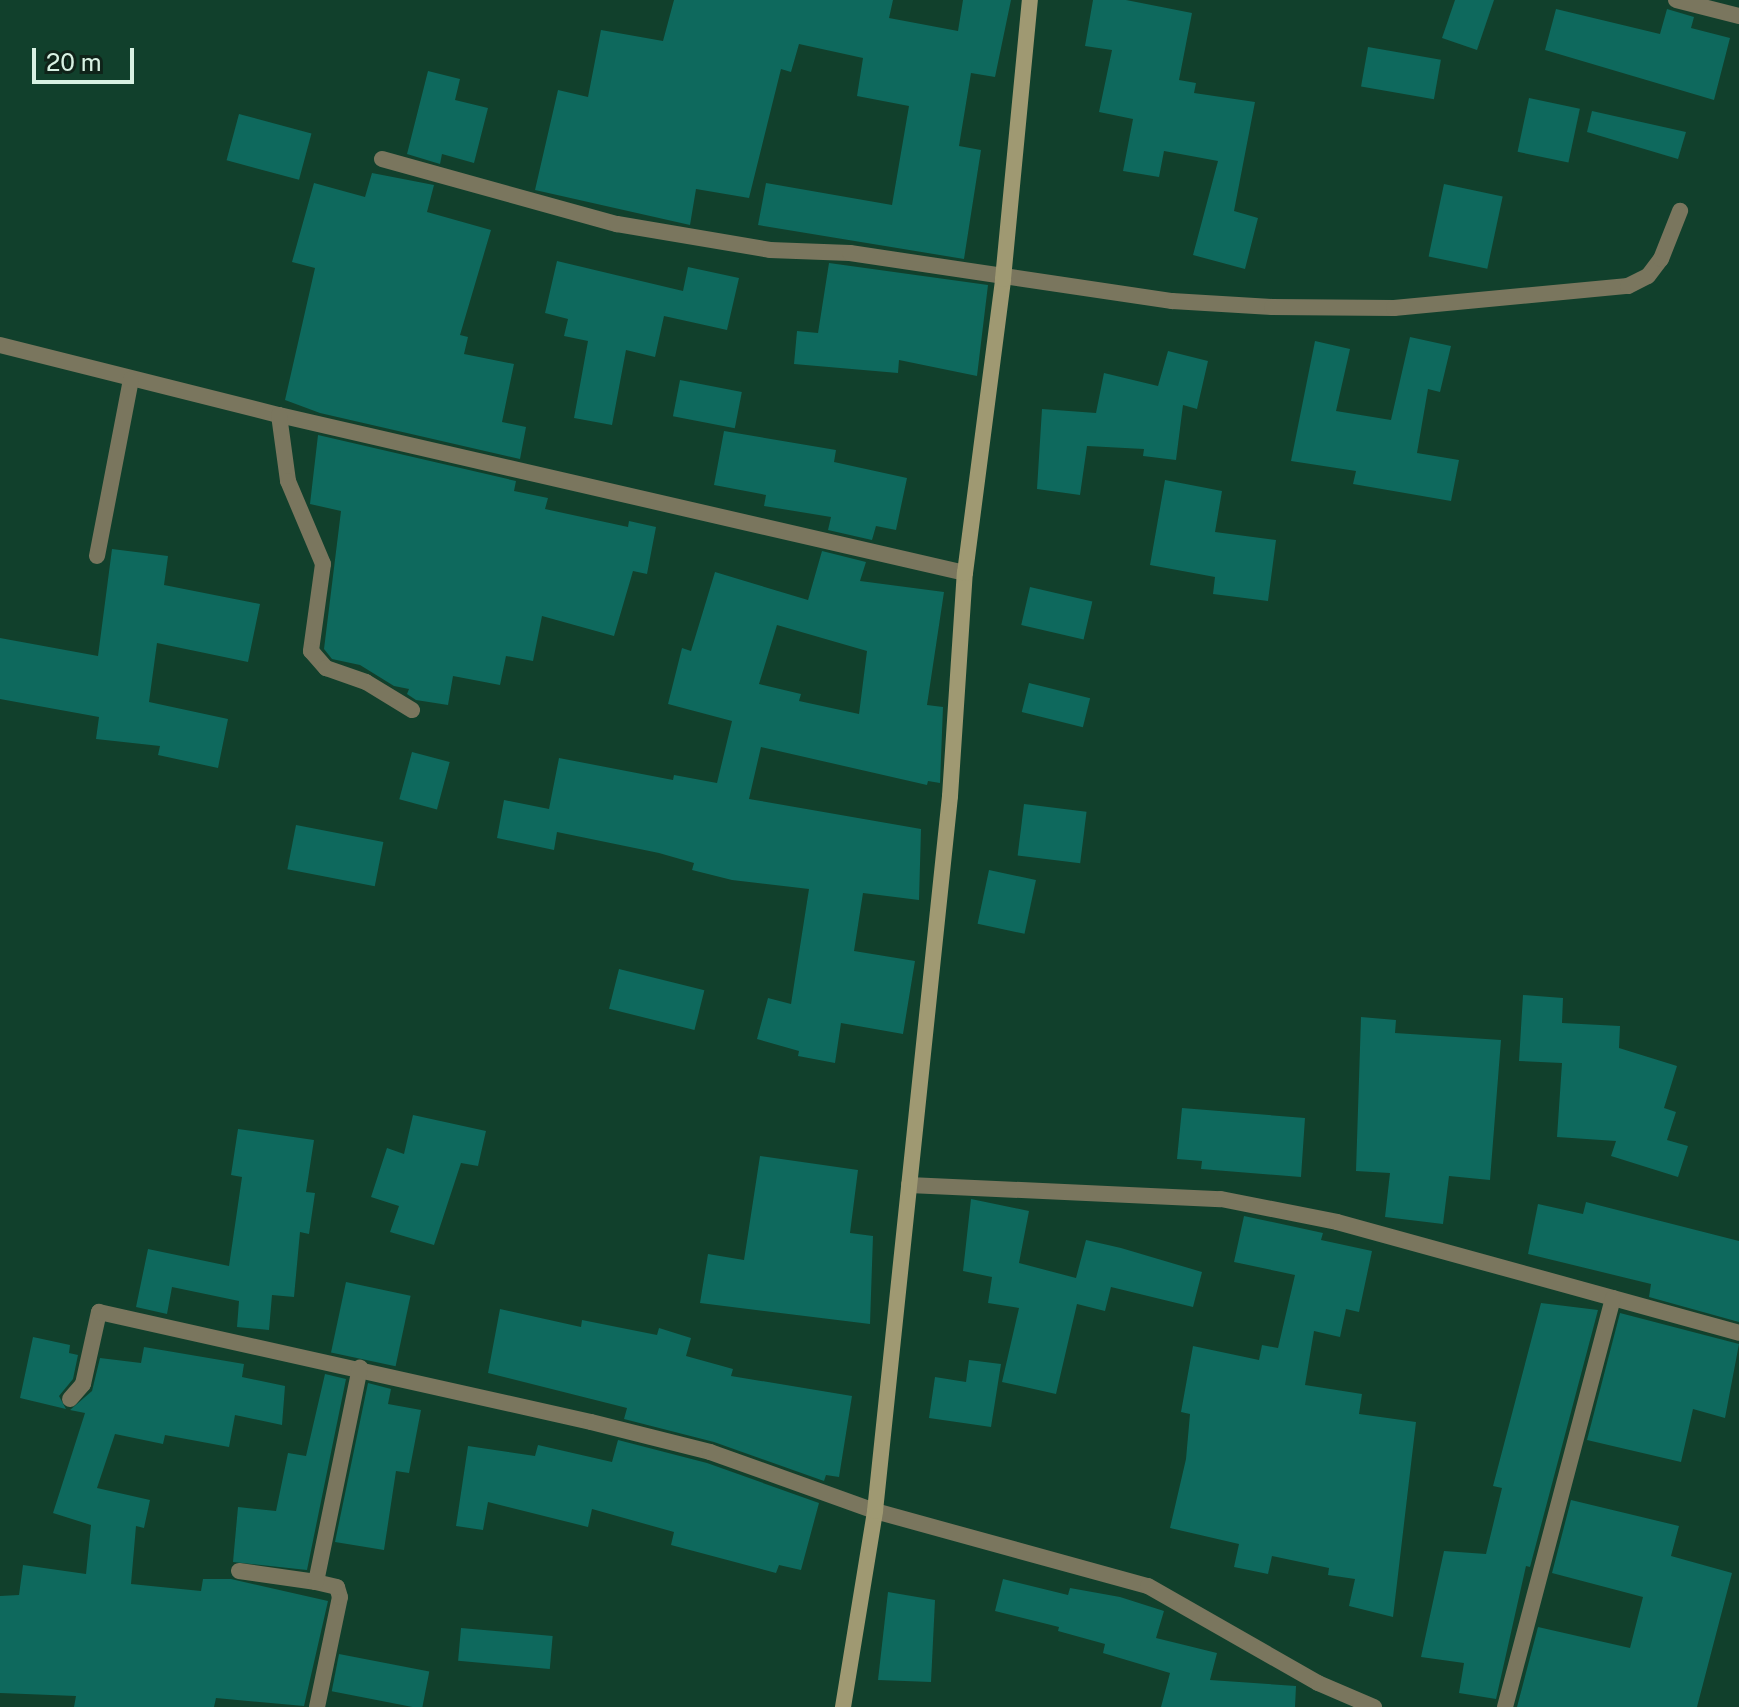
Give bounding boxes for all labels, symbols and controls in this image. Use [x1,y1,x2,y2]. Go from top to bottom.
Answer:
scale bar [36,32,138,82]
text: 20 m [46,48,102,76]

